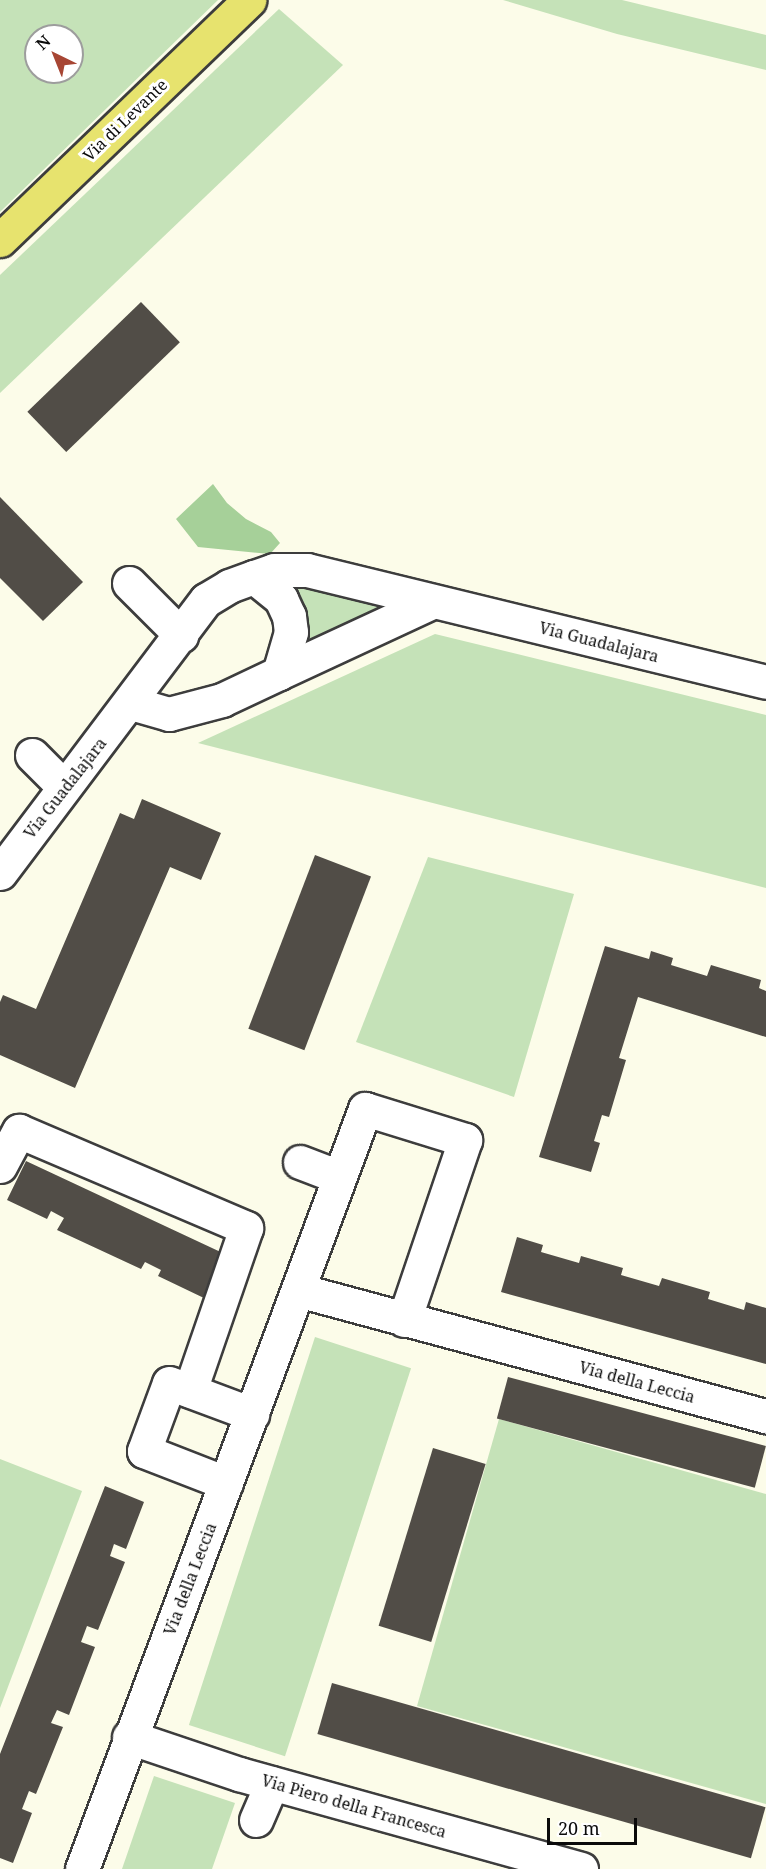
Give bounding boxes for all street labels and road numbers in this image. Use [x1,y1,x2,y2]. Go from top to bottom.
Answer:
street label: Via di Levante [79,75,171,165]
street label: Via Guadalajara [537,618,661,666]
street label: Via Guadalajara [20,734,110,842]
street label: Via della Leccia [577,1357,697,1407]
street label: Via della Leccia [160,1520,220,1638]
street label: Via Piero della Francesca [259,1770,449,1842]

